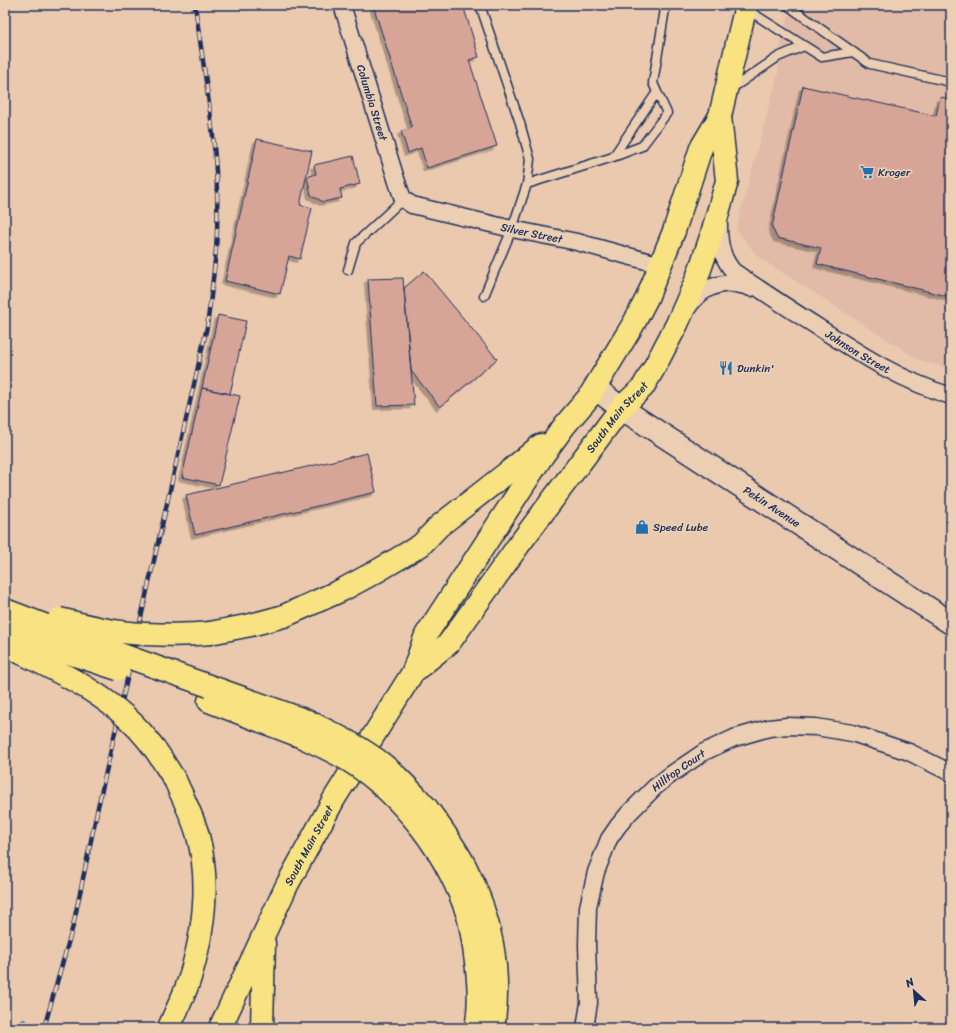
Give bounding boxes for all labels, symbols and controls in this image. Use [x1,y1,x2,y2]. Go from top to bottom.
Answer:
street label: Columbia Street [351,62,393,143]
place label: Kroger [878,163,911,182]
supermarket icon: Kroger [859,164,875,180]
street label: Silver Street [499,217,565,249]
street label: Johnson Street [821,324,894,379]
place label: Dunkin' [737,359,774,378]
restaurant icon: Dunkin' [718,360,734,376]
street label: South Main Street [581,378,654,457]
street label: Pekin Avenue [739,481,805,532]
place label: Speed Lube [653,518,709,537]
shop icon: Speed Lube [634,519,650,535]
street label: Hilltop Court [647,744,710,796]
street label: South Main Street [279,801,339,889]
north arrow [894,971,934,1011]
text: N [901,972,918,993]

